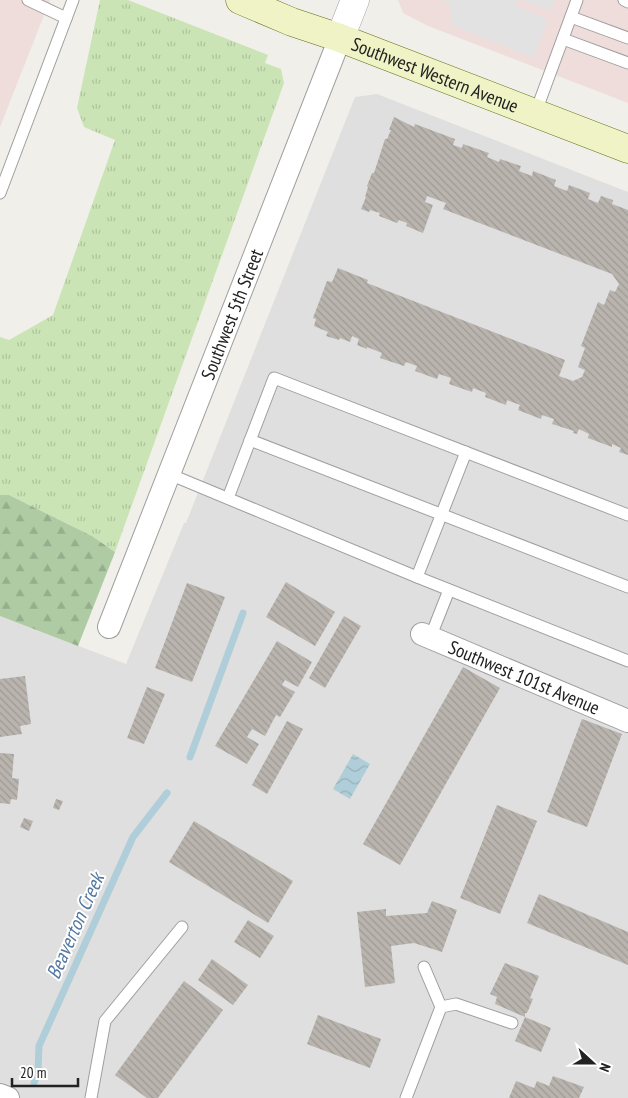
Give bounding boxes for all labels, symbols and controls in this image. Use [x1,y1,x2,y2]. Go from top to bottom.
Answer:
street label: Southwest Western Avenue [348,32,522,118]
street label: Southwest 5th Street [195,245,268,383]
street label: Southwest 101st Avenue [445,635,604,720]
water label: Beaverton Creek [40,867,111,983]
north arrow [568,1038,618,1088]
scale bar [12,1056,79,1088]
text: N [595,1061,615,1074]
text: 20 m [20,1063,46,1082]

